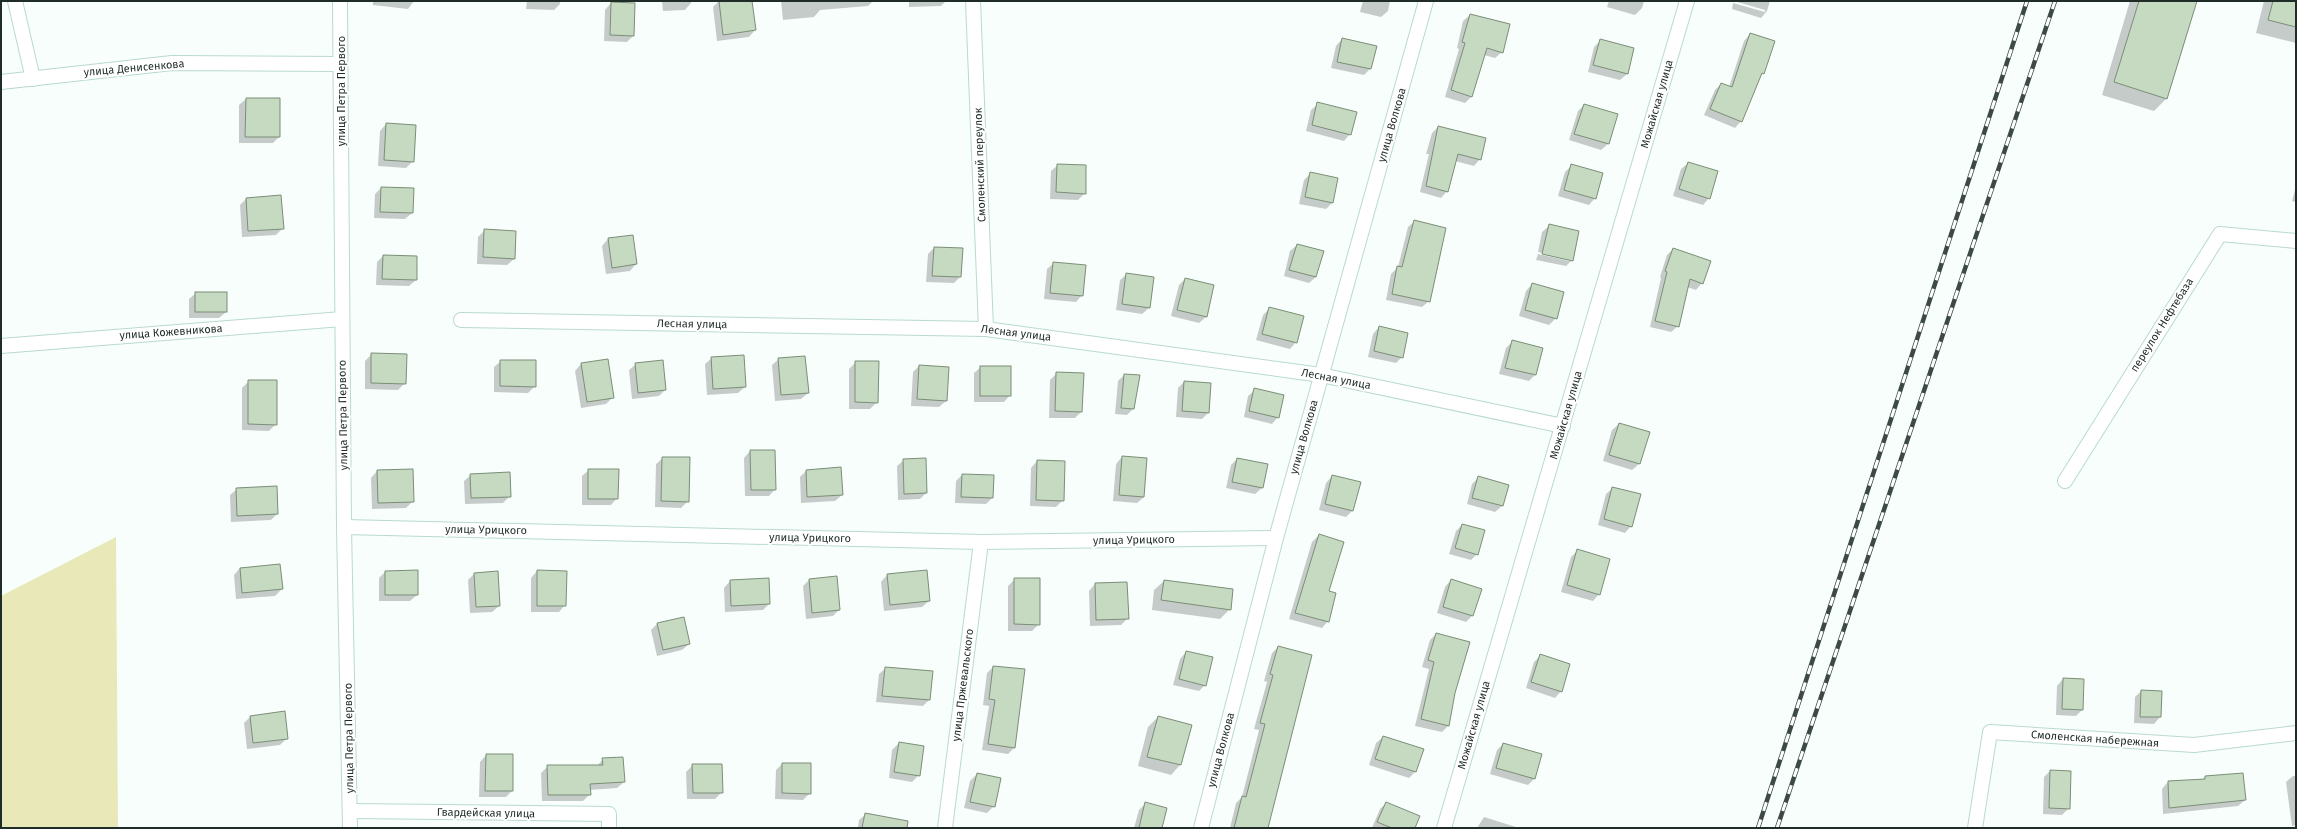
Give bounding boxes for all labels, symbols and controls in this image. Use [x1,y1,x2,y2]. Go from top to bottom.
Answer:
street label: улица Петра Первого [335,36,348,146]
street label: улица Денисенкова [83,57,185,79]
street label: Можайская улица [1638,58,1676,150]
street label: улица Волкова [1375,86,1409,164]
street label: Смоленский переулок [971,107,988,222]
street label: переулок Нефтебаза [2128,276,2196,374]
street label: Лесная улица [657,317,727,331]
street label: улица Кожевникова [119,322,223,342]
street label: Лесная улица [980,322,1052,344]
street label: улица Петра Первого [336,360,350,470]
street label: Лесная улица [1300,366,1372,392]
street label: Можайская улица [1547,369,1585,461]
street label: улица Волкова [1287,398,1321,476]
street label: улица Урицкого [445,523,527,537]
street label: улица Урицкого [769,531,851,545]
street label: улица Урицкого [1093,533,1175,547]
street label: улица Пржевальского [950,628,976,742]
street label: Можайская улица [1455,679,1493,771]
street label: улица Петра Первого [342,683,356,793]
street label: улица Волкова [1205,711,1237,789]
street label: Смоленская набережная [2031,728,2159,750]
street label: Гвардейская улица [437,806,535,820]

